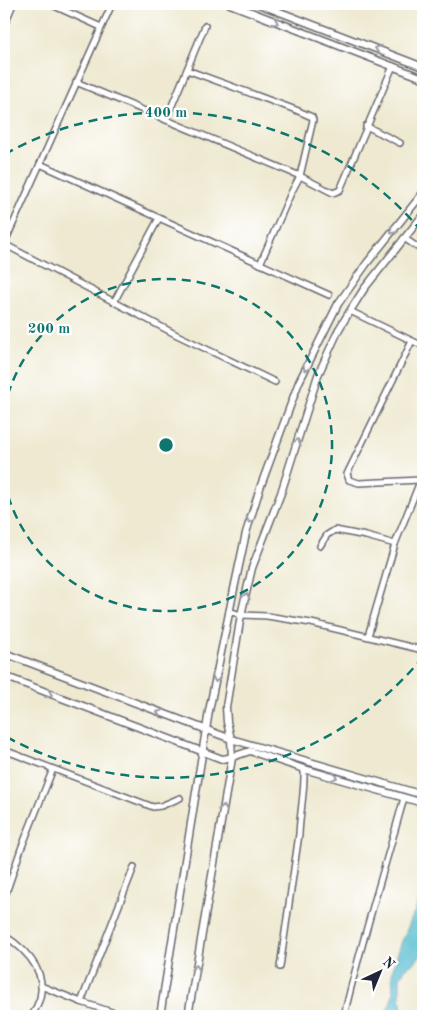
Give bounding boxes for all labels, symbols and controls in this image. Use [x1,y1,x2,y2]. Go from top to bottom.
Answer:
one-way arrow [270,16,279,26]
one-way arrow [374,45,383,55]
text: 400 m [145,106,187,121]
one-way arrow [390,225,398,234]
text: 200 m [28,322,70,337]
one-way arrow [302,363,312,372]
centre of rings [157,436,175,454]
one-way arrow [291,438,302,447]
one-way arrow [245,515,255,524]
one-way arrow [240,592,251,601]
one-way arrow [211,674,221,683]
one-way arrow [44,688,53,698]
one-way arrow [156,709,165,719]
one-way arrow [330,772,338,782]
one-way arrow [217,804,227,812]
north arrow [354,948,404,998]
text: N [380,955,397,972]
one-way arrow [190,964,200,973]

